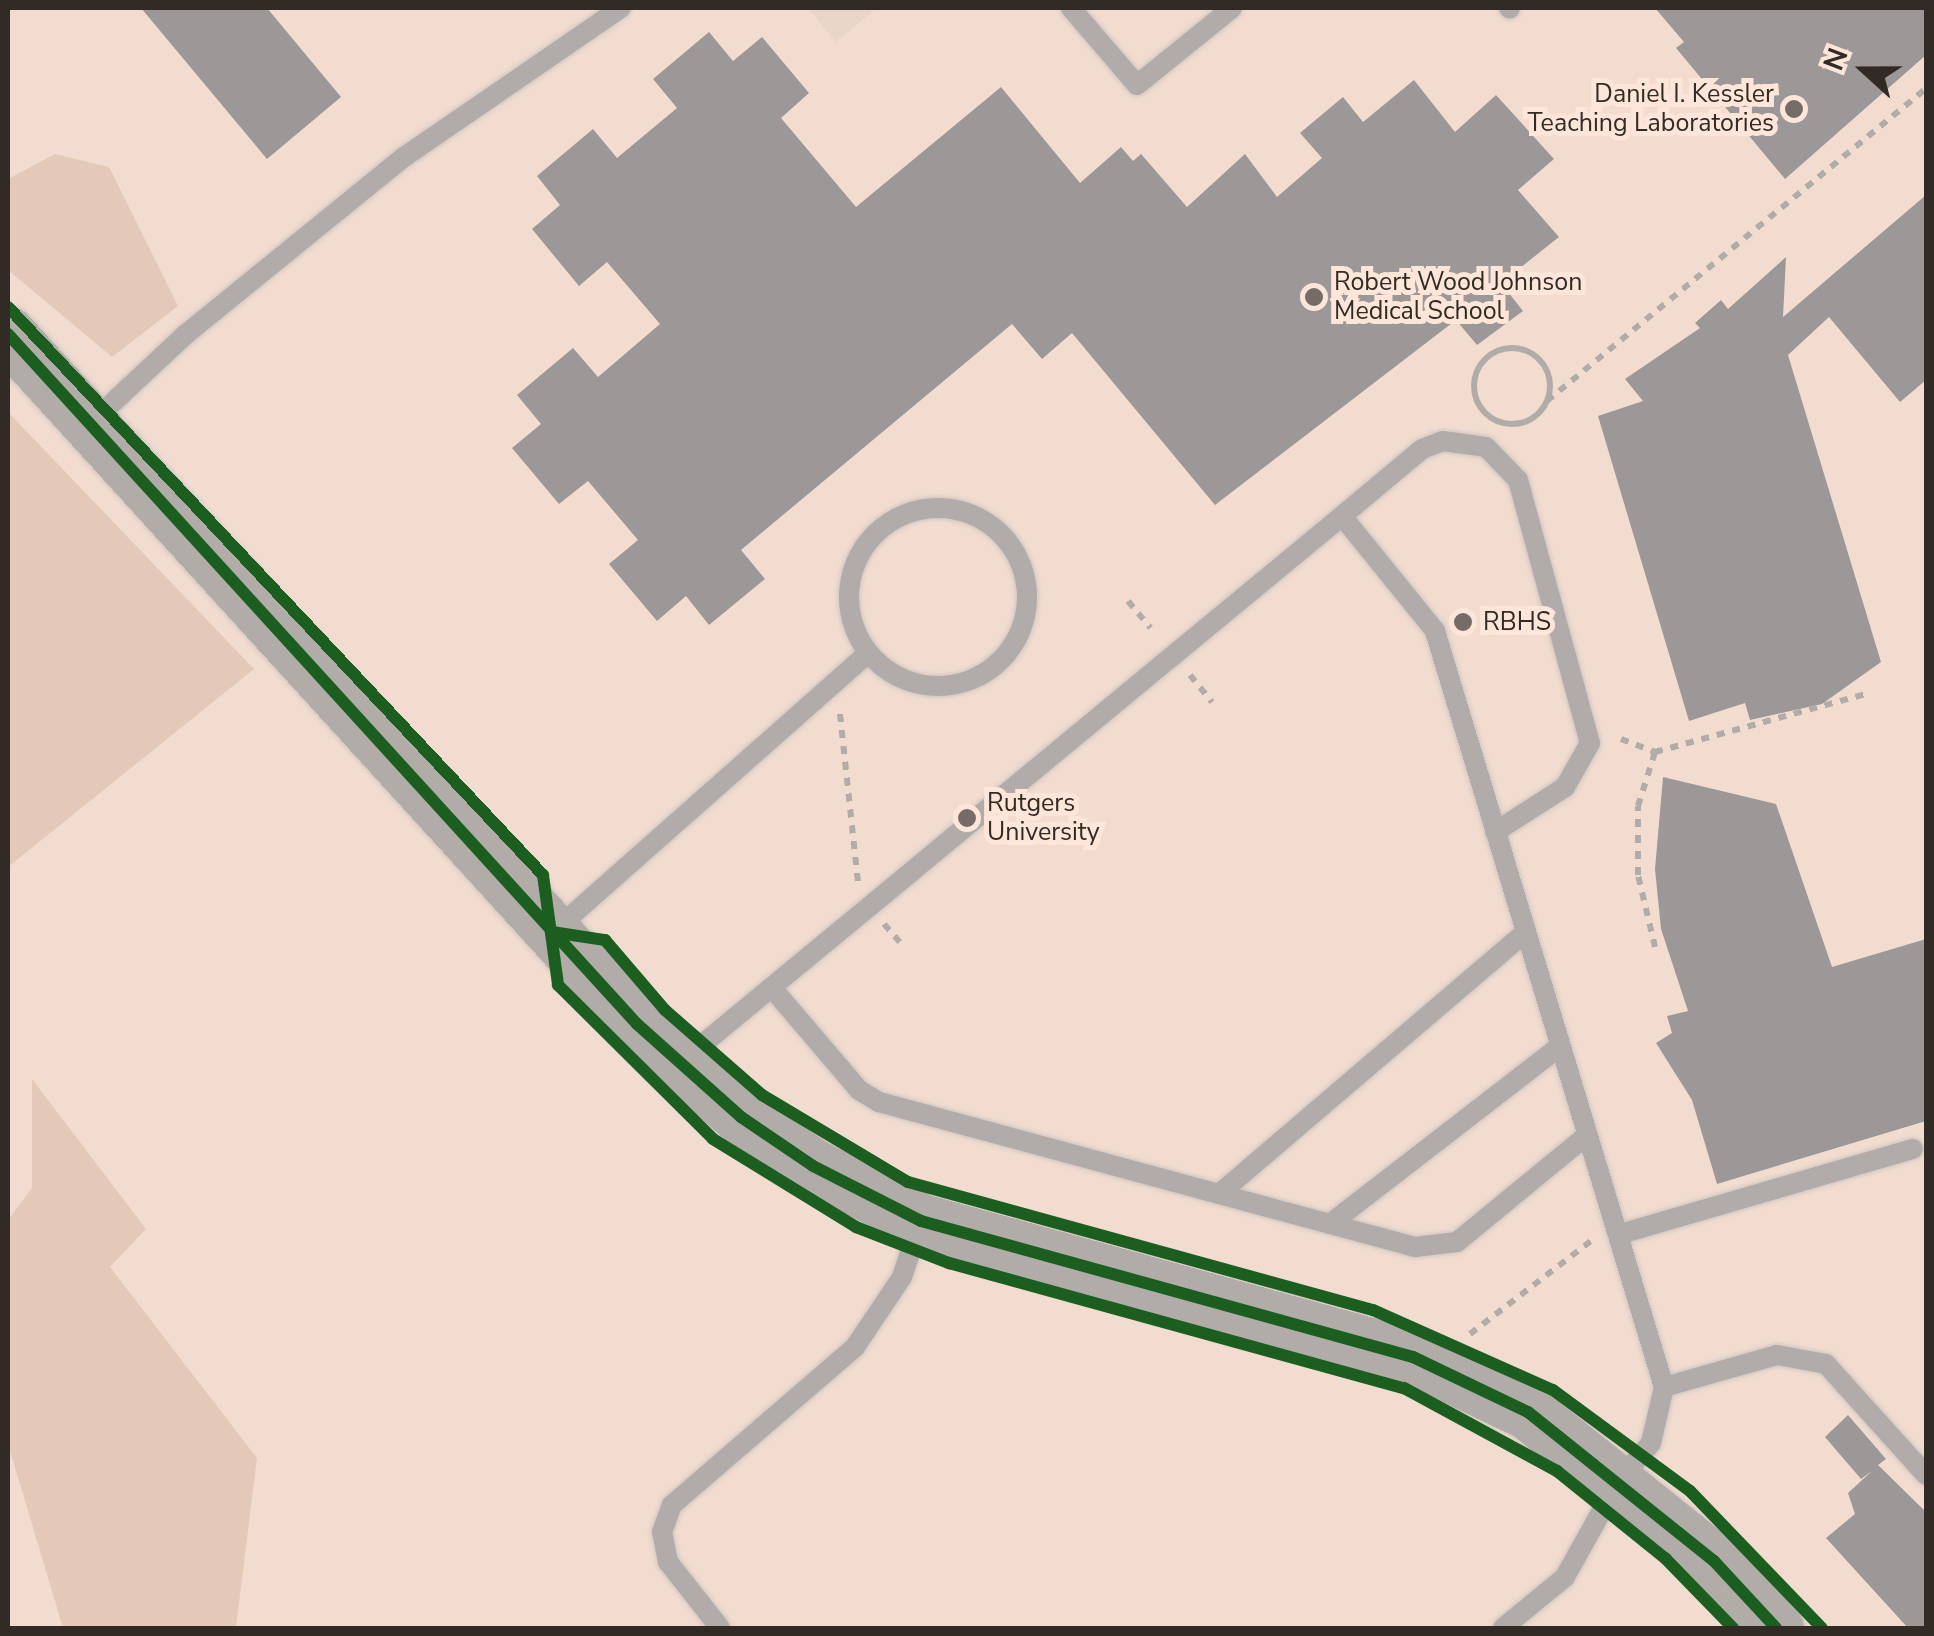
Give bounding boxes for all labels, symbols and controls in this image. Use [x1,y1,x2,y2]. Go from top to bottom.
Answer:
north arrow [1814,20,1914,120]
text: N [1814,43,1857,76]
place label: Daniel I. Kessler Teaching Laboratories [1527,80,1774,139]
marker: Daniel I. Kessler Teaching Laboratories [1783,98,1805,120]
place label: Robert Wood Johnson Medical School [1334,268,1582,327]
marker: Robert Wood Johnson Medical School [1303,286,1325,308]
place label: RBHS [1483,607,1551,637]
marker: RBHS [1452,611,1474,633]
place label: Rutgers University [987,789,1100,848]
marker: Rutgers University [956,807,978,829]

